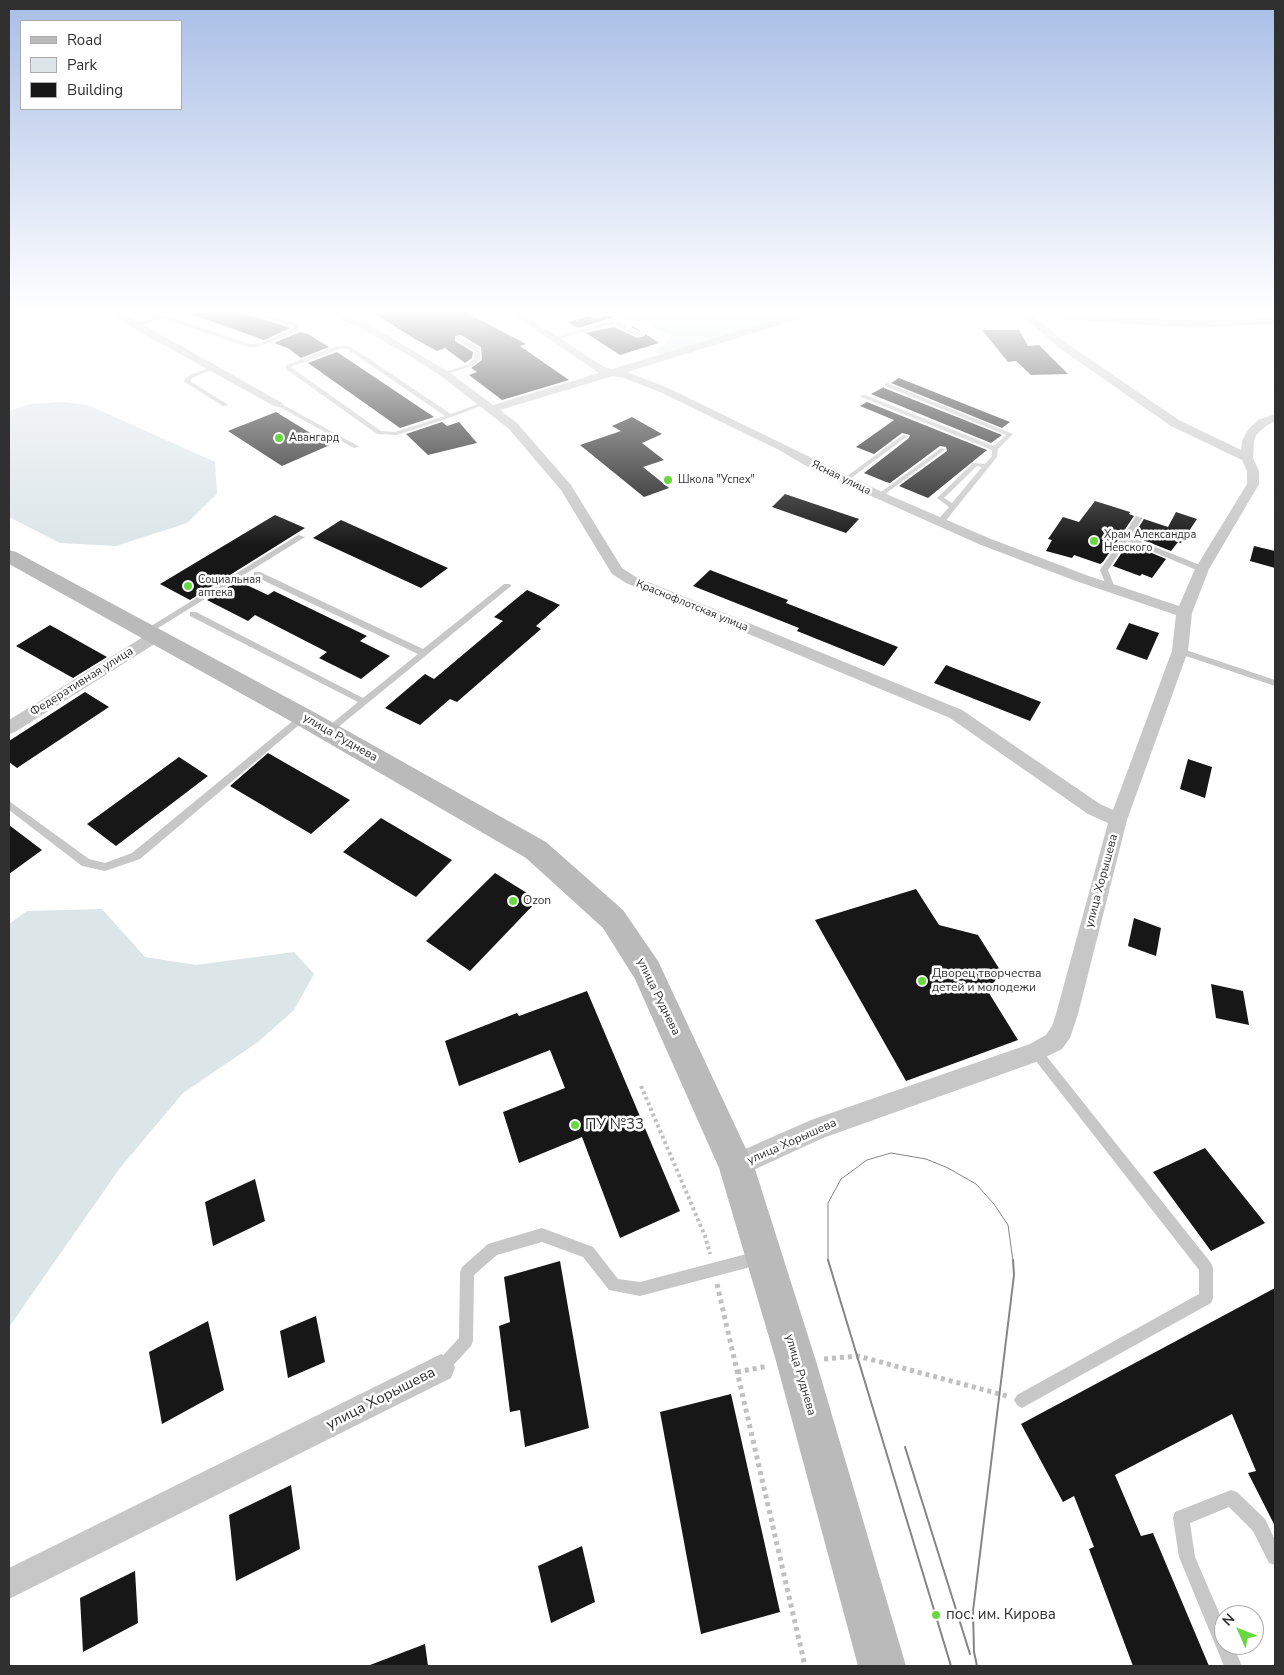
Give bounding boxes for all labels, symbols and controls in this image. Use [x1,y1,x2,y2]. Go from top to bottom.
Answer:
legend [20,20,182,110]
text: Road [67,30,102,50]
text: Park [67,55,97,75]
text: Building [67,80,123,100]
place label: Авангард [289,431,339,445]
marker: Авангард [273,432,285,444]
street label: Ясная улица [809,458,873,498]
place label: Школа "Успех" [678,473,755,487]
marker: Школа "Успех" [662,474,674,486]
place label: Храм Александра Невского [1104,528,1196,554]
marker: Храм Александра Невского [1088,535,1100,547]
place label: Социальная аптека [198,573,261,599]
street label: Краснофлотская улица [634,577,750,635]
marker: Социальная аптека [182,580,194,592]
street label: Федеративная улица [28,644,136,720]
street label: улица Руднева [300,711,380,765]
street label: улица Хорышева [1083,833,1121,929]
place label: Ozon [523,894,551,908]
marker: Ozon [507,895,519,907]
street label: улица Руднева [633,956,683,1038]
place label: Дворец творчества детей и молодежи [932,967,1042,995]
marker: Дворец творчества детей и молодежи [916,975,928,987]
place label: ПУ №33 [585,1116,644,1134]
street label: улица Хорышева [745,1116,839,1168]
marker: ПУ №33 [569,1119,581,1131]
street label: улица Руднева [782,1333,818,1417]
street label: улица Хорышева [323,1364,439,1434]
north arrow [1214,1605,1264,1655]
place label: пос. им. Кирова [946,1606,1056,1624]
marker: пос. им. Кирова [930,1609,942,1621]
text: N [1218,1610,1239,1630]

